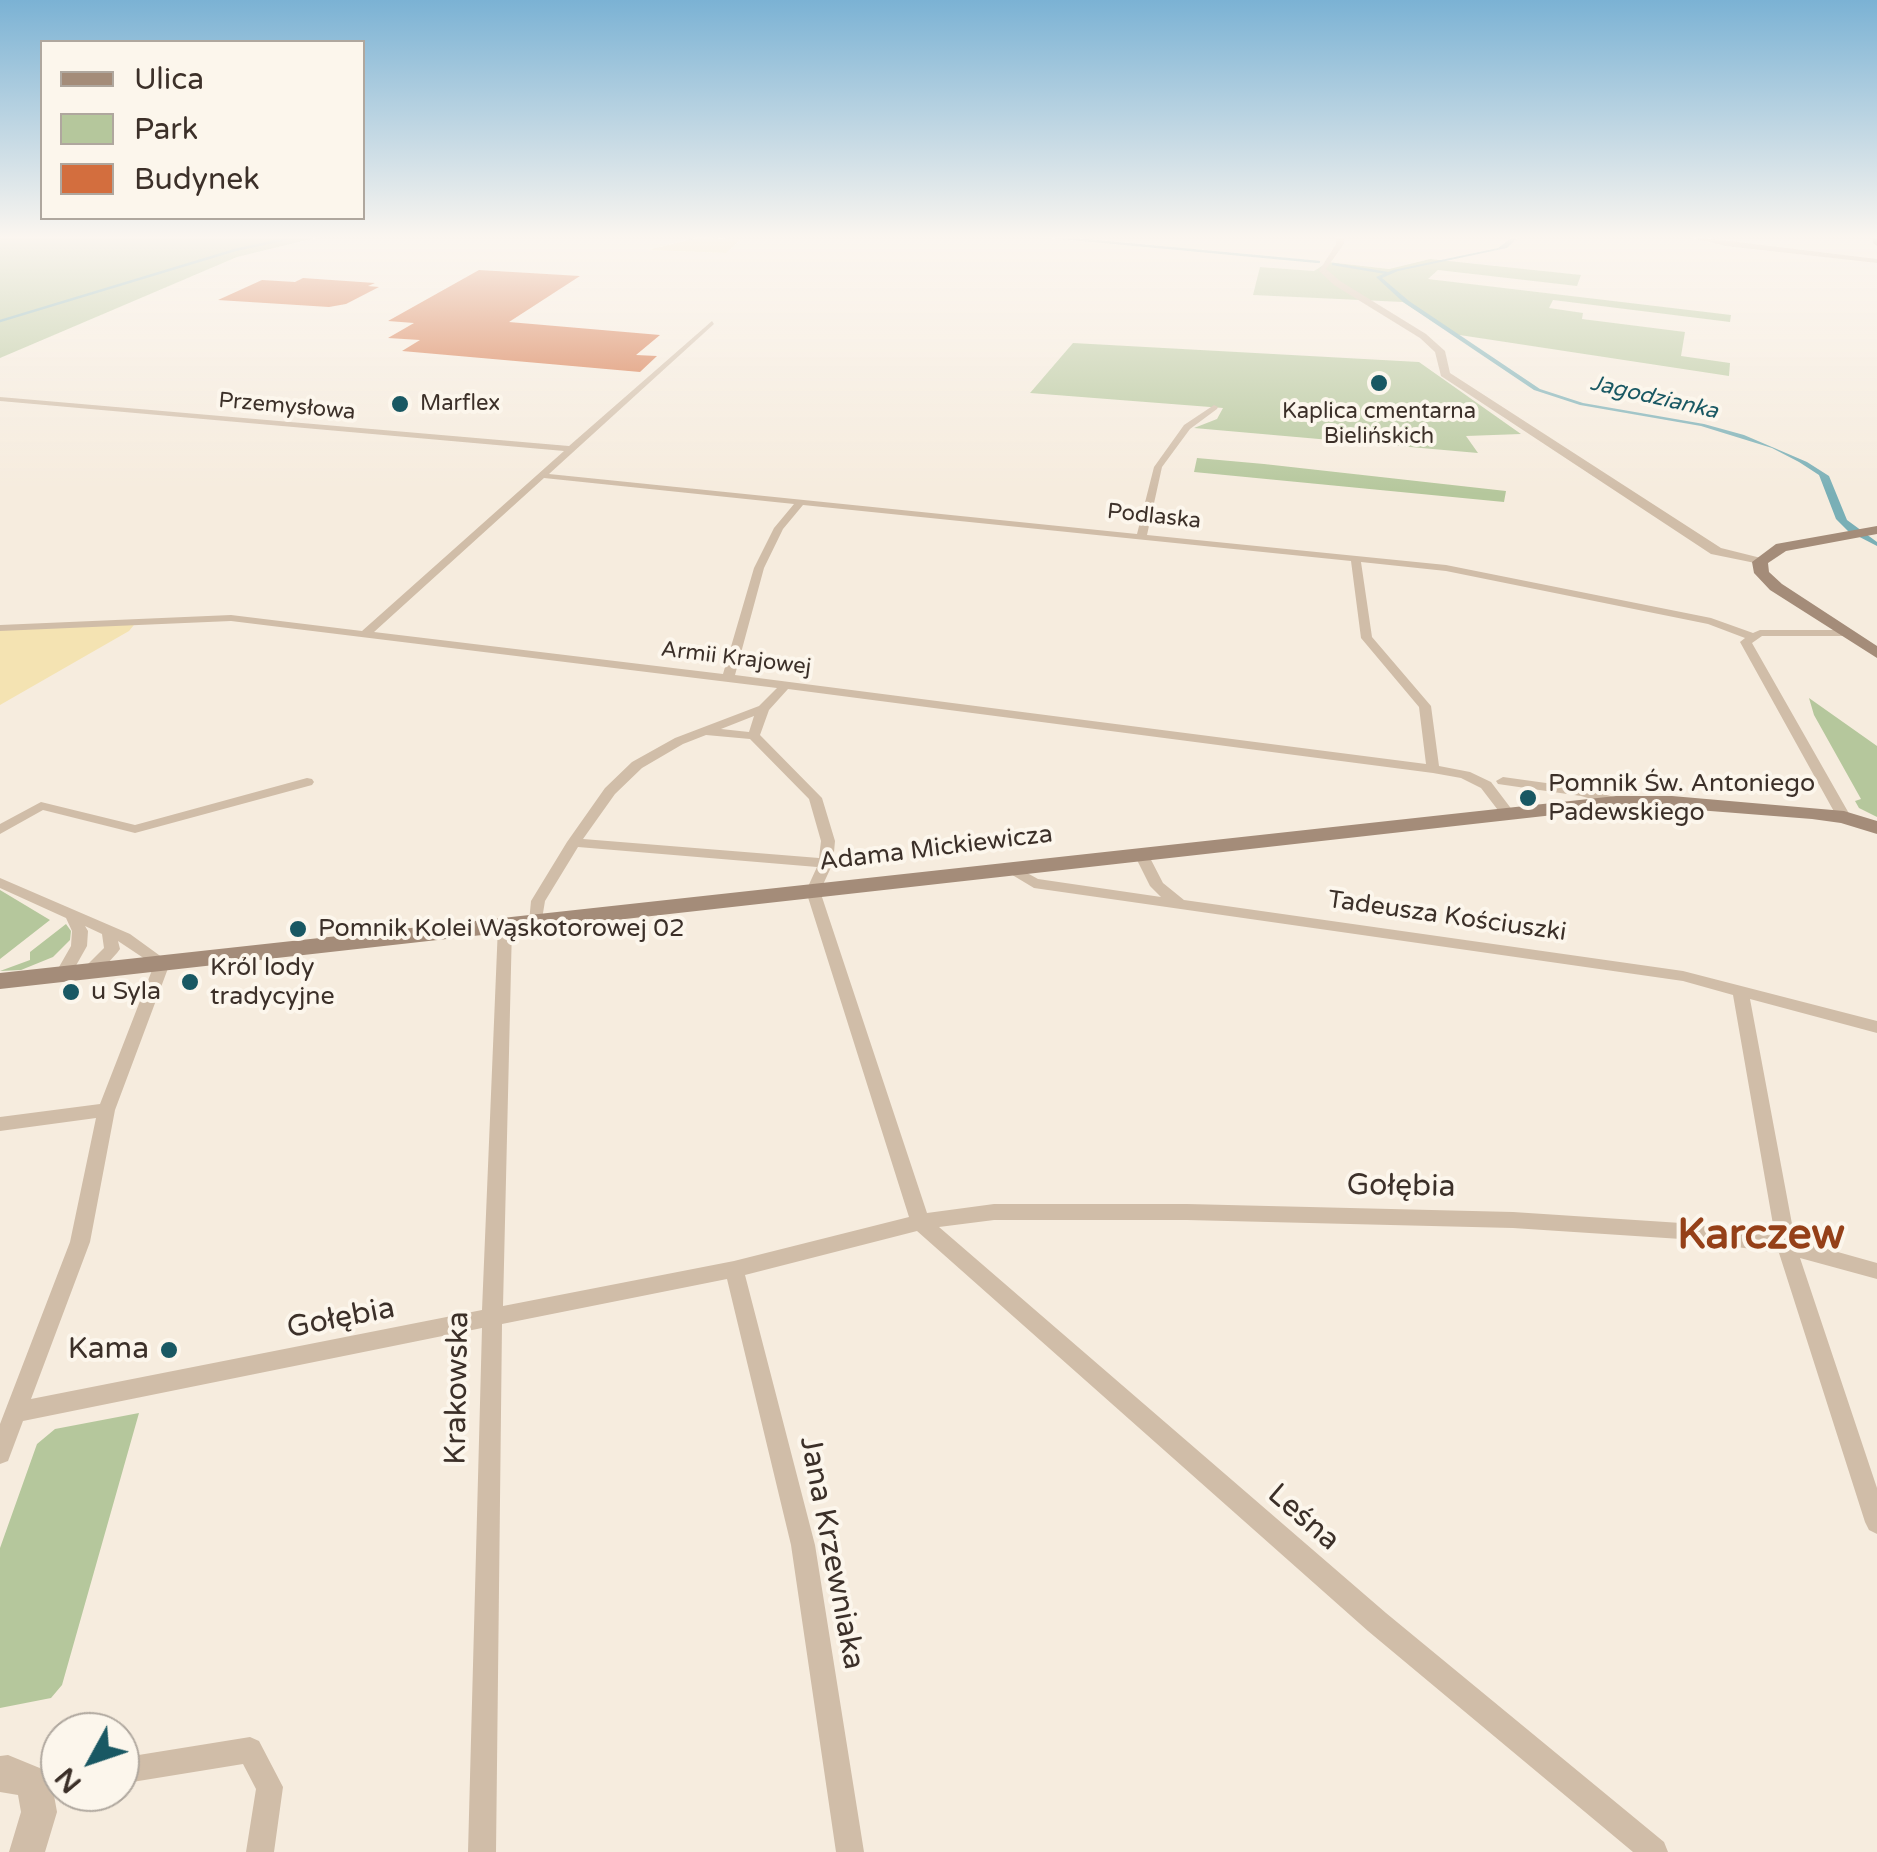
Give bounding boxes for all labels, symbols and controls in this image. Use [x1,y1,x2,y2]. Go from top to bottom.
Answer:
legend [40,40,365,220]
text: Ulica [134,61,204,98]
text: Park [134,111,198,148]
text: Budynek [134,161,260,198]
water label: Jagodzianka [1588,371,1720,425]
marker: Kaplica cmentarna Bielińskich [1368,372,1390,394]
street label: Przemysłowa [217,388,357,426]
place label: Marflex [420,391,500,417]
marker: Marflex [389,393,411,415]
place label: Kaplica cmentarna Bielińskich [1282,399,1476,451]
street label: Podlaska [1106,499,1202,535]
street label: Armii Krajowej [659,637,813,681]
place label: Pomnik Św. Antoniego Padewskiego [1548,769,1815,828]
marker: Pomnik Św. Antoniego Padewskiego [1517,787,1539,809]
street label: Adama Mickiewicza [818,820,1054,878]
street label: Tadeusza Kościuszki [1326,885,1568,949]
place label: Pomnik Kolei Wąskotorowej 02 [318,914,685,944]
marker: Pomnik Kolei Wąskotorowej 02 [287,918,309,940]
place label: Król lody tradycyjne [210,953,335,1012]
marker: Król lody tradycyjne [179,971,201,993]
place label: u Syla [91,977,161,1007]
marker: u Syla [60,981,82,1003]
street label: Gołębia [1346,1168,1456,1206]
district label: Karczew [1677,1212,1845,1262]
street label: Gołębia [284,1291,398,1347]
street label: Krakowska [439,1311,477,1465]
place label: Kama [68,1332,149,1368]
marker: Kama [158,1339,180,1361]
street label: Jana Krzewniaka [791,1434,871,1672]
street label: Leśna [1260,1477,1346,1559]
north arrow [40,1712,140,1812]
text: N [48,1760,89,1800]

